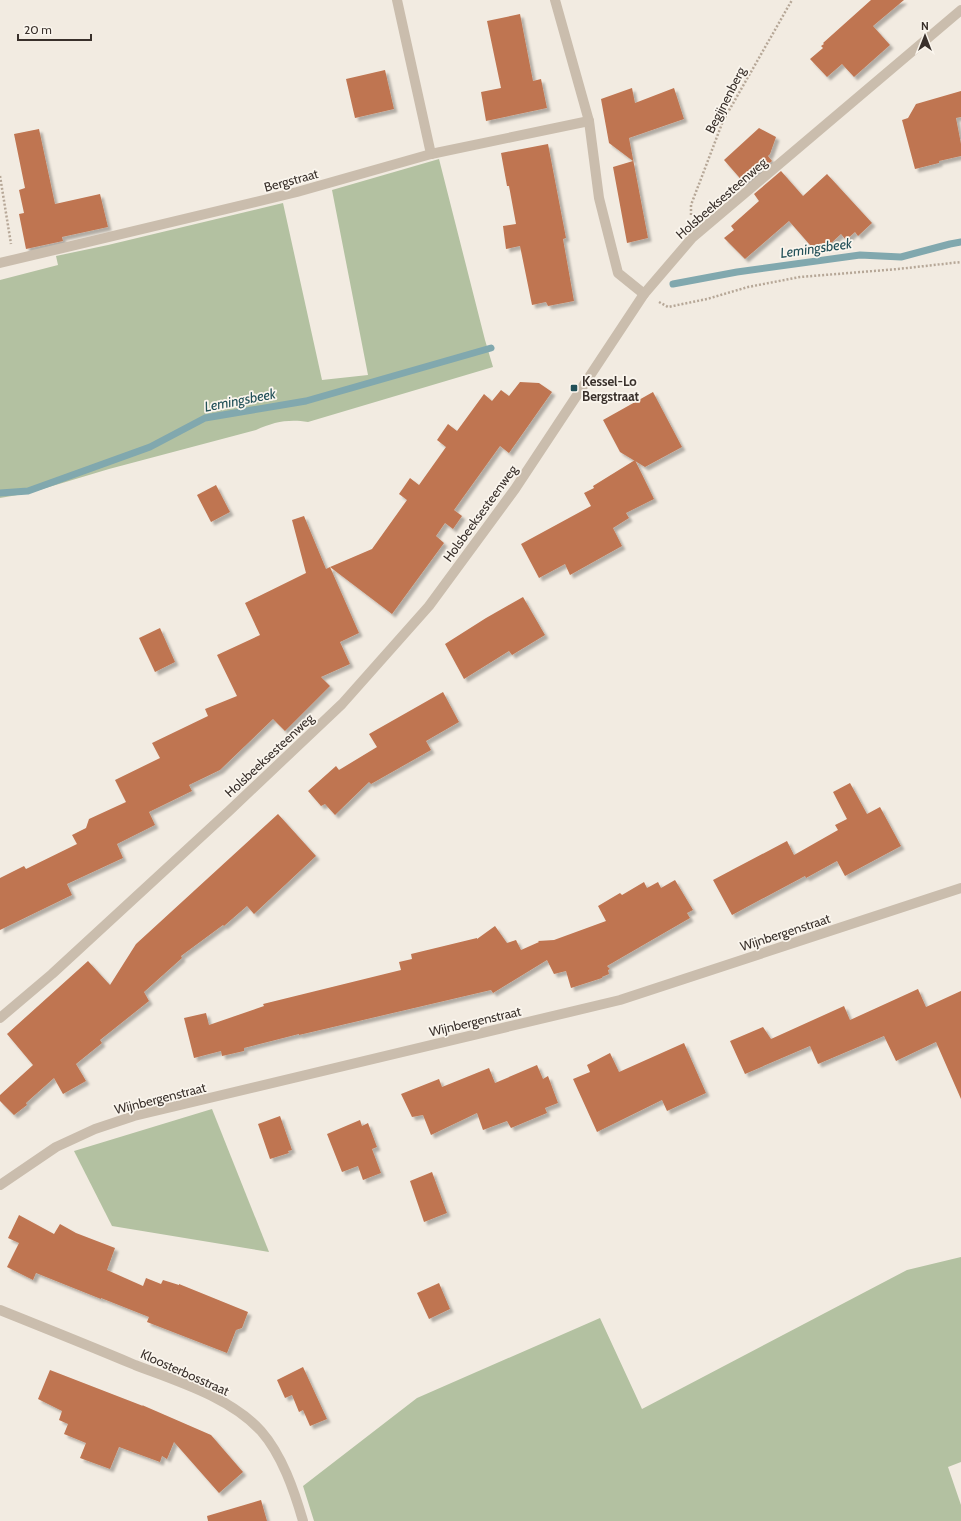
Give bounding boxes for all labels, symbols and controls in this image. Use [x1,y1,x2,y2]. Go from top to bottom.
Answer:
scale bar [18,16,91,42]
north arrow [905,16,945,56]
text: N [921,19,929,33]
text: 20 m [24,22,52,37]
street label: Begijnenberg [701,64,750,136]
street label: Holsbeeksesteenweg [672,154,770,242]
street label: Bergstraat [262,165,320,195]
water label: Lemingsbeek [779,234,854,262]
place label: Kessel-Lo Bergstraat [582,373,640,404]
marker: Kessel-Lo Bergstraat [569,383,579,393]
water label: Lemingsbeek [203,384,278,416]
street label: Holsbeeksesteenweg [440,461,521,564]
street label: Holsbeeksesteenweg [221,709,317,800]
street label: Wijnbergenstraat [738,910,833,955]
street label: Wijnbergenstraat [427,1003,523,1040]
street label: Wijnbergenstraat [113,1079,208,1118]
street label: Kloosterbosstraat [138,1345,232,1399]

